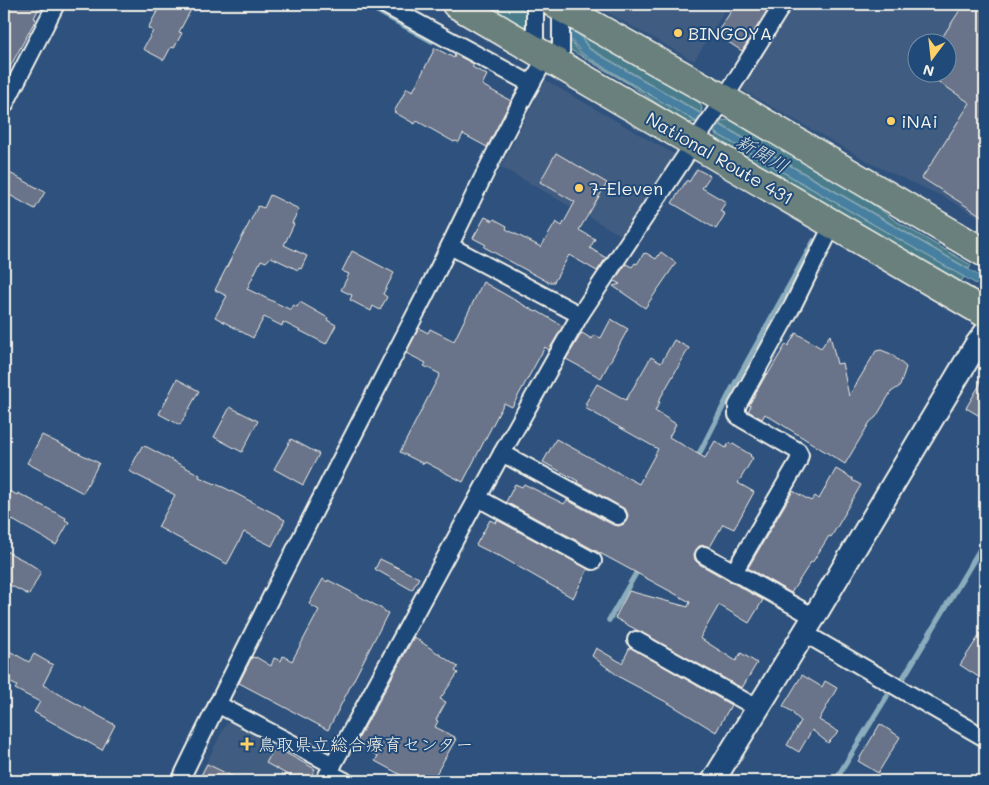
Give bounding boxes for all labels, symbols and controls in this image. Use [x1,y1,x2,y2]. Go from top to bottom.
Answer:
place label: BINGOYA [688,21,772,45]
marker: BINGOYA [672,27,684,39]
north arrow [906,32,956,82]
text: N [921,60,936,82]
street label: National Route 431 [642,106,798,210]
place label: iNAi [901,109,938,133]
marker: iNAi [885,115,897,127]
water label: 新開川 [732,128,794,178]
place label: 7-Eleven [589,176,663,200]
marker: 7-Eleven [573,182,585,194]
place label: 鳥取県立総合療育センター [258,732,473,756]
marker: 鳥取県立総合療育センター [240,737,254,751]

